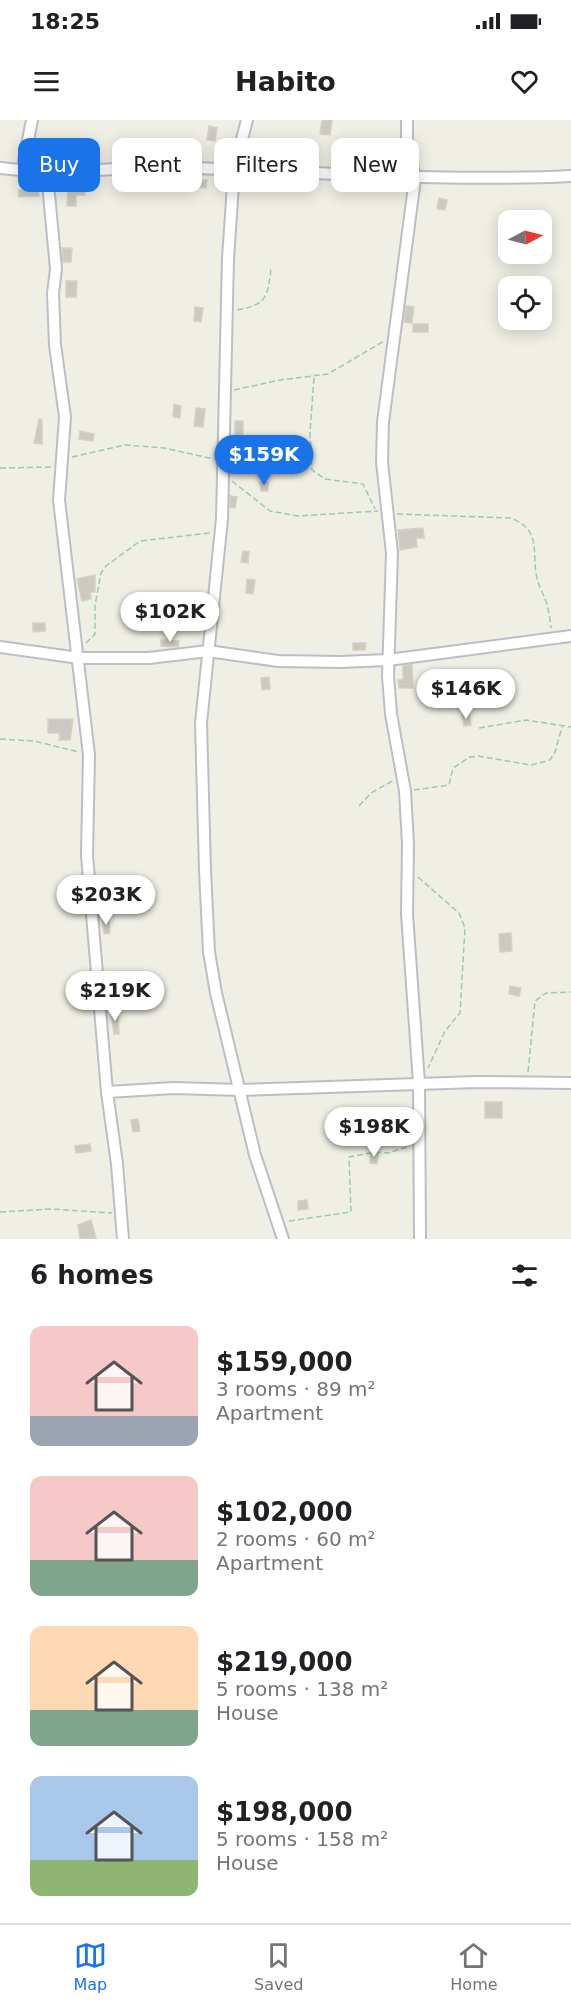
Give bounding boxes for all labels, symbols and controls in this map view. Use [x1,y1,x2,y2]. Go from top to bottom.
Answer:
text: 18:25 [30,9,100,34]
icon: menu [30,65,63,98]
icon: heart [508,65,541,98]
text: Habito [235,66,336,97]
chip: Buy [18,138,100,192]
chip: Rent [112,138,202,192]
chip: Filters [214,138,319,192]
chip: New [331,138,419,192]
north arrow [498,210,552,264]
map controls [498,210,552,330]
button: locate [498,276,552,330]
pin: $159K [222,435,306,486]
text: $159K [228,442,300,466]
pin: $102K [128,592,212,643]
text: $102K [134,599,206,623]
pin: $146K [424,669,508,720]
text: $146K [430,676,502,700]
pin: $203K [64,875,148,926]
text: $203K [70,882,142,906]
pin: $219K [73,971,157,1022]
text: $219K [79,978,151,1002]
pin: $198K [332,1107,416,1158]
text: $198K [338,1114,410,1138]
icon: filters [508,1259,541,1292]
text: 6 homes [30,1260,154,1290]
text: $159,000 [216,1347,353,1377]
icon: home [78,1350,150,1422]
text: 3 rooms · 89 m² [216,1377,376,1401]
text: Apartment [216,1401,323,1425]
text: $102,000 [216,1497,353,1527]
icon: home [78,1500,150,1572]
text: 2 rooms · 60 m² [216,1527,376,1551]
text: Apartment [216,1551,323,1575]
text: $219,000 [216,1647,353,1677]
icon: home [78,1650,150,1722]
text: 5 rooms · 138 m² [216,1677,388,1701]
text: House [216,1701,279,1725]
text: $198,000 [216,1797,353,1827]
icon: home [78,1800,150,1872]
text: 5 rooms · 158 m² [216,1827,388,1851]
text: House [216,1851,279,1875]
tab: Map [73,1939,107,1994]
tab: Saved [254,1939,303,1994]
tab: Home [450,1939,498,1994]

